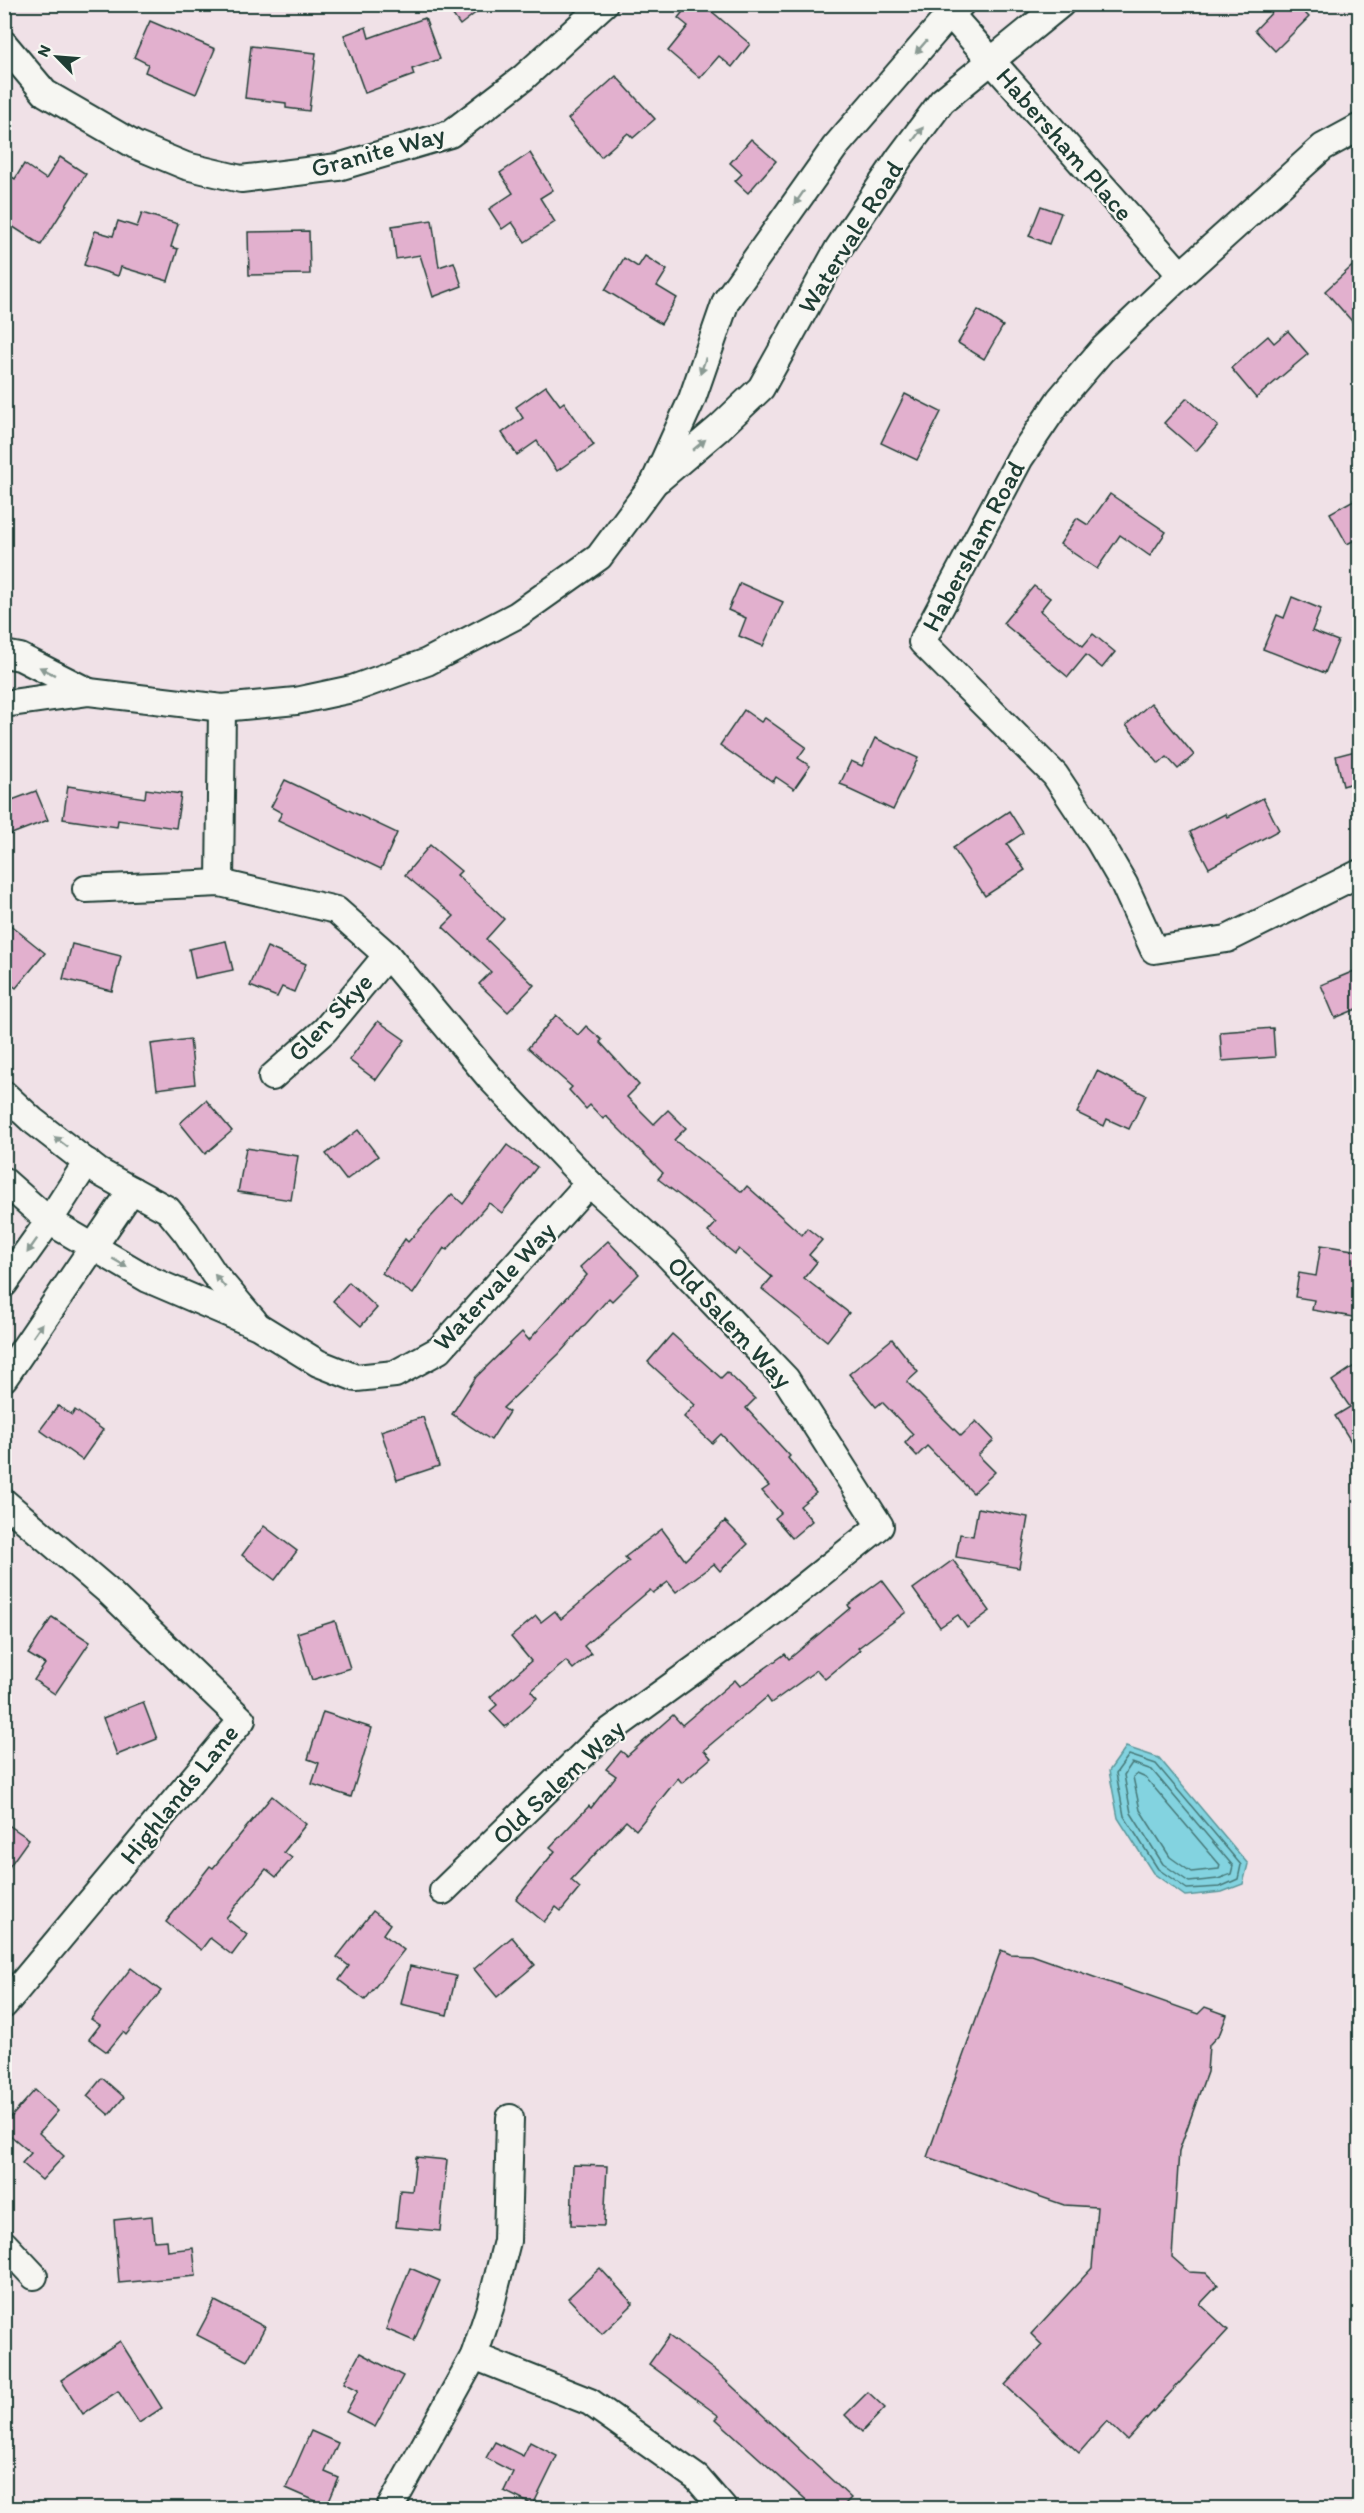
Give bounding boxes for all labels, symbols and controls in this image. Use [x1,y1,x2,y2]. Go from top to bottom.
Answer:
north arrow [27,27,87,87]
one-way arrow [915,39,928,54]
text: N [33,42,55,60]
street label: Habersham Place [989,60,1141,228]
street label: Granite Way [308,118,448,184]
one-way arrow [911,126,923,141]
street label: Watervale Road [790,155,910,319]
one-way arrow [793,190,805,206]
one-way arrow [698,357,708,375]
one-way arrow [691,439,706,452]
street label: Habersham Road [915,455,1031,637]
one-way arrow [39,666,56,676]
street label: Glen Skye [281,966,379,1068]
one-way arrow [53,1136,68,1148]
street label: Watervale Way [426,1215,562,1357]
one-way arrow [26,1239,38,1254]
street label: Old Salem Way [661,1249,799,1395]
one-way arrow [112,1258,129,1268]
one-way arrow [214,1274,227,1289]
one-way arrow [32,1322,43,1338]
street label: Old Salem Way [485,1713,631,1851]
street label: Highlands Lane [113,1717,245,1871]

